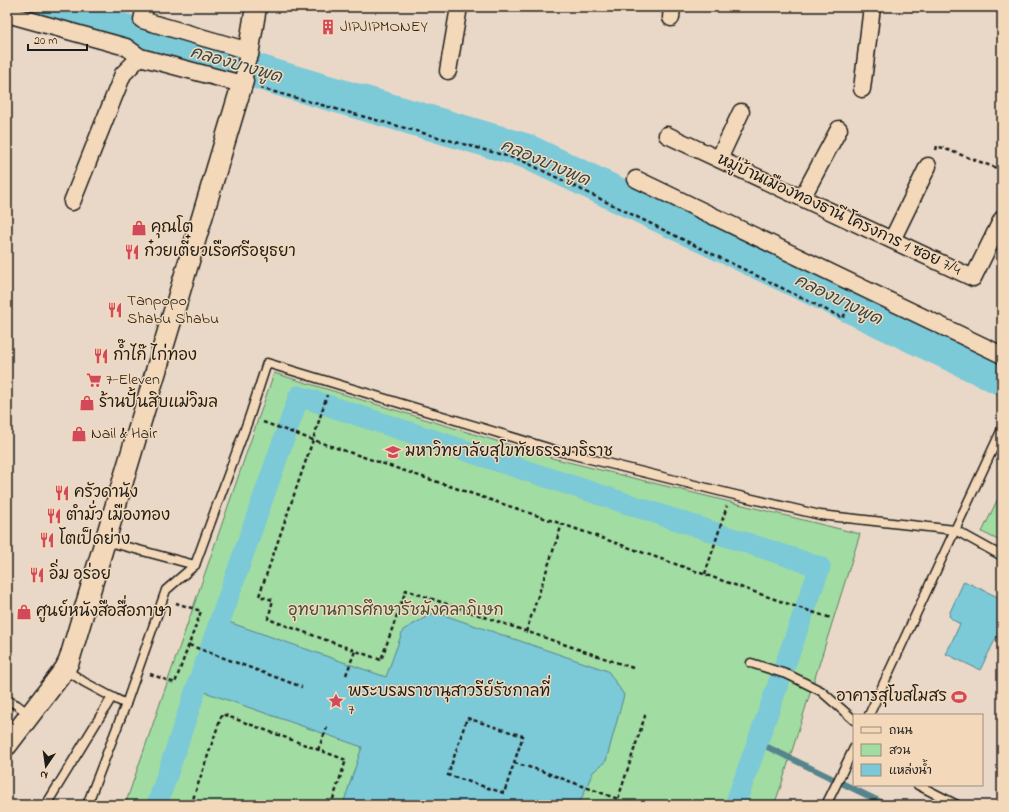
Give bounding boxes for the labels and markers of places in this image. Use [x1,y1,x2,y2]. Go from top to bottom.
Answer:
place label: JIPJIPMONEY [340,15,428,39]
building icon: JIPJIPMONEY [319,18,337,36]
place label: คุณโต [151,215,194,240]
shop icon: คุณโต [130,219,148,237]
place label: ก๋วยเตี๋ยวเรือศรีอยุธยา [144,234,296,264]
restaurant icon: ก๋วยเตี๋ยวเรือศรีอยุธยา [123,243,141,261]
place label: Tanpopo Shabu Shabu [127,289,219,331]
restaurant icon: Tanpopo Shabu Shabu [106,301,124,319]
place label: ก๊ำไก๊ ไก่ทอง [113,339,197,368]
restaurant icon: ก๊ำไก๊ ไก่ทอง [92,347,110,365]
place label: 7-Eleven [106,368,160,392]
supermarket icon: 7-Eleven [85,371,103,389]
place label: ร้านปั้นสิบแม่วิมล [99,387,218,415]
shop icon: ร้านปั้นสิบแม่วิมล [78,394,96,412]
place label: Nail & Hair [91,422,157,446]
shop icon: Nail & Hair [70,425,88,443]
place label: มหาวิทยาลัยสุโขทัยธรรมาธิราช [405,439,613,464]
school or university icon: มหาวิทยาลัยสุโขทัยธรรมาธิราช [384,443,402,461]
place label: ครัวดานัง [74,481,138,505]
restaurant icon: ครัวดานัง [53,484,71,502]
place label: ตำมั่ว เมืองทอง [66,500,170,528]
restaurant icon: ตำมั่ว เมืองทอง [45,507,63,525]
place label: โตเป็ดย่าง [59,527,130,552]
restaurant icon: โตเป็ดย่าง [38,531,56,549]
place label: อิ่ม อร่อย [49,559,111,587]
restaurant icon: อิ่ม อร่อย [28,566,46,584]
place label: ศูนย์หนังสือสื่อภาษา [36,595,172,624]
shop icon: ศูนย์หนังสือสื่อภาษา [15,603,33,621]
place label: พระบรมราชานุสาวรีย์รัชกาลที่ 7 [348,675,551,722]
place label: อาคารสุโขสโมสร [836,684,947,709]
sports icon: อาคารสุโขสโมสร [950,688,968,706]
place icon: พระบรมราชานุสาวรีย์รัชกาลที่ 7 [327,692,345,710]

